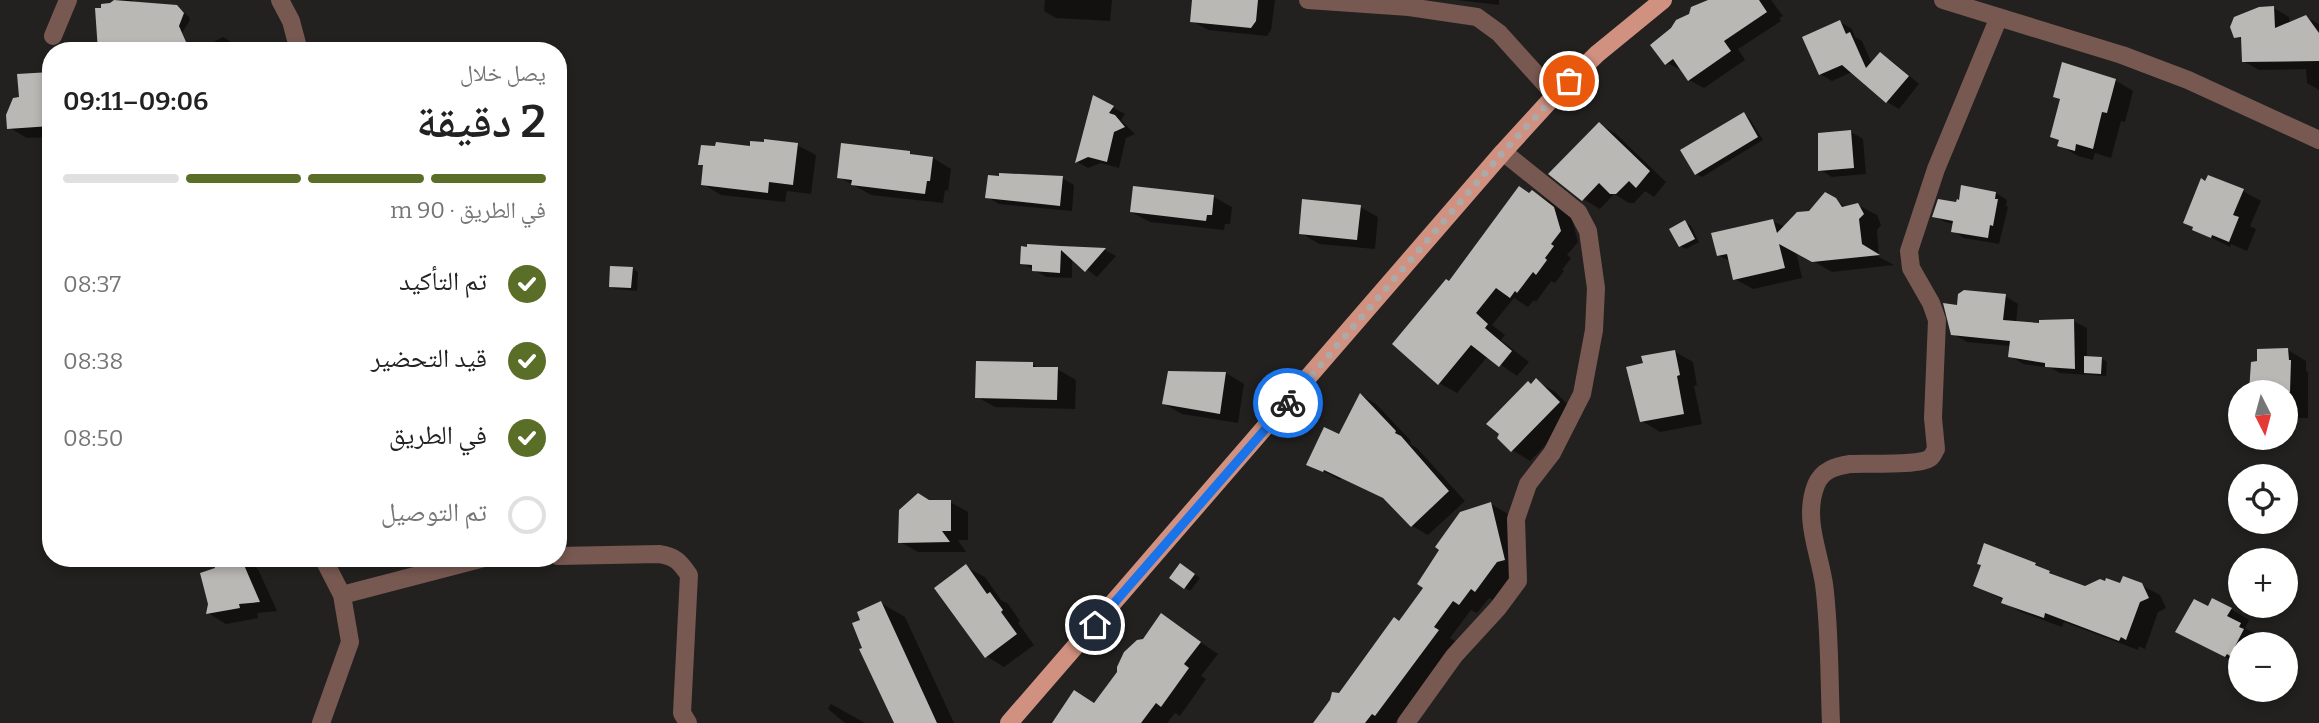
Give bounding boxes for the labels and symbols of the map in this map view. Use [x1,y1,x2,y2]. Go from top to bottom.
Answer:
pin [1539,51,1599,111]
courier [1253,368,1323,438]
north arrow [2228,380,2298,450]
pin [1065,595,1125,655]

